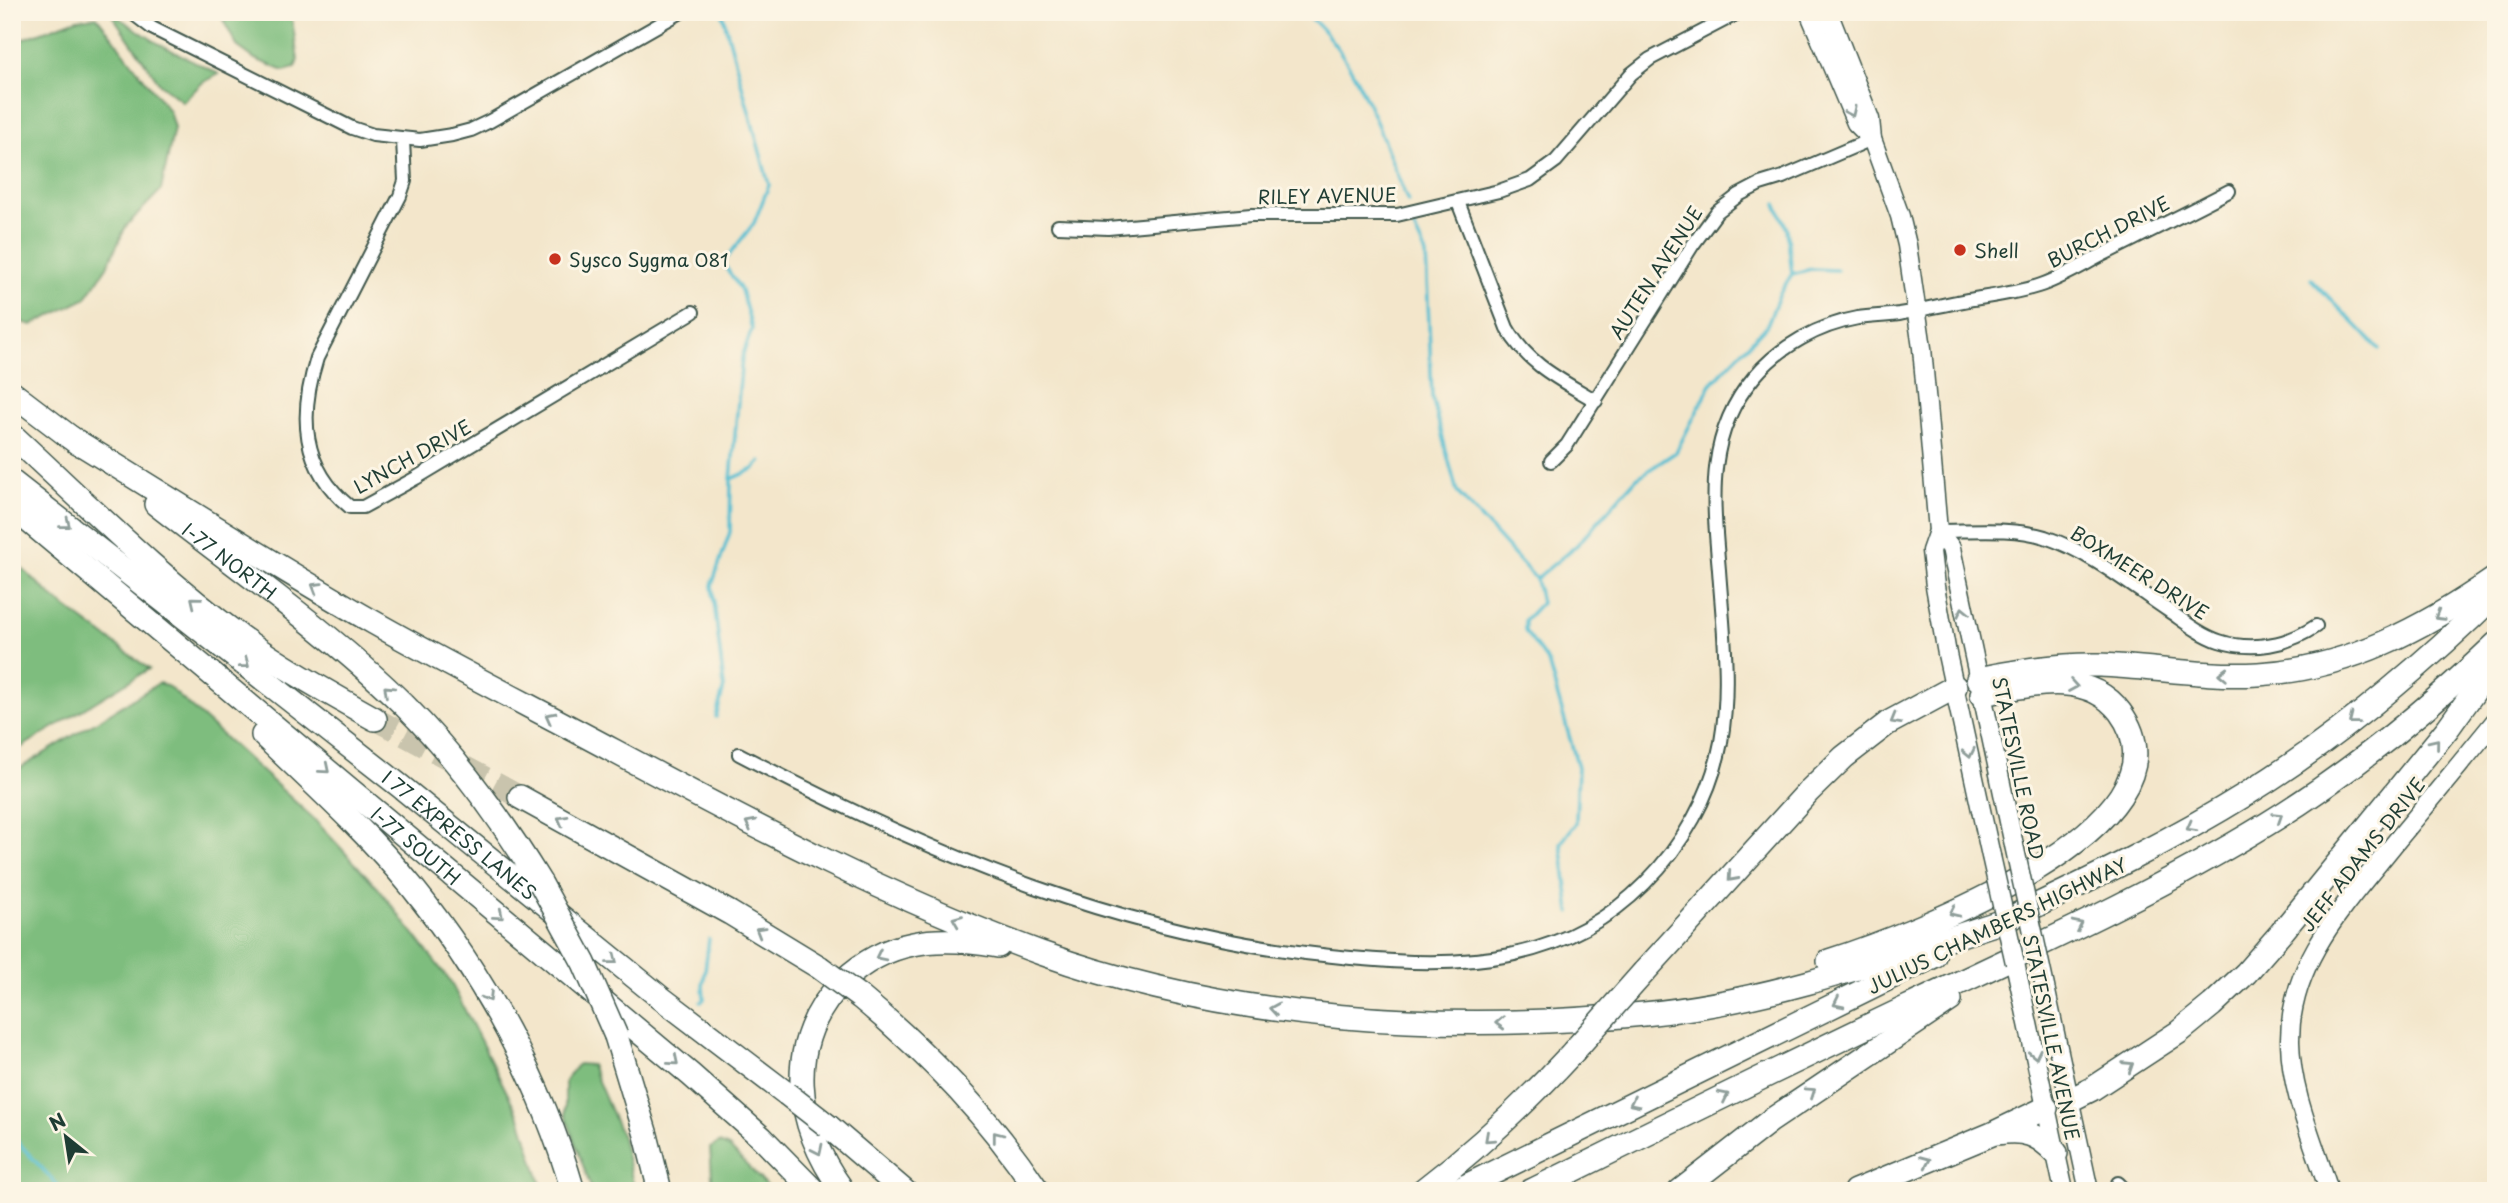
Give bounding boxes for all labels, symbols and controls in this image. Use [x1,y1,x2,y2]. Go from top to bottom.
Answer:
one-way arrow [1843,105,1857,117]
street label: RILEY AVENUE [1257,180,1397,210]
street label: BURCH DRIVE [2042,188,2174,274]
street label: AUTEN AVENUE [1602,200,1708,344]
place label: Shell [1974,236,2019,264]
marker: Shell [1952,242,1968,258]
place label: Sysco Sygma 081 [569,245,729,273]
marker: Sysco Sygma 081 [547,251,563,267]
street label: LYNCH DRIVE [348,412,476,500]
street label: I-77 NORTH [176,515,283,606]
one-way arrow [58,516,71,528]
street label: BOXMEER DRIVE [2065,518,2215,626]
one-way arrow [310,583,323,596]
one-way arrow [191,597,204,609]
one-way arrow [1957,606,1972,618]
one-way arrow [2434,608,2447,621]
one-way arrow [238,656,250,669]
one-way arrow [2217,666,2227,682]
street label: STATESVILLE ROAD [1986,674,2052,862]
one-way arrow [2067,677,2079,692]
one-way arrow [383,686,396,698]
one-way arrow [545,711,557,725]
one-way arrow [1889,711,1902,724]
one-way arrow [2348,712,2361,725]
one-way arrow [2427,738,2440,750]
one-way arrow [1961,747,1976,759]
one-way arrow [317,761,330,773]
street label: I 77 EXPRESS LANES [377,763,543,906]
street label: JEFF ADAMS DRIVE [2293,771,2431,937]
street label: I-77 SOUTH [365,799,467,891]
one-way arrow [2270,813,2283,825]
one-way arrow [557,815,569,828]
one-way arrow [745,819,758,832]
one-way arrow [2186,819,2198,832]
street label: JULIUS CHAMBERS HIGHWAY [1862,850,2132,1000]
one-way arrow [1727,869,1740,882]
one-way arrow [1949,904,1961,918]
one-way arrow [491,907,504,919]
one-way arrow [951,914,963,928]
one-way arrow [2071,920,2083,934]
one-way arrow [755,927,768,940]
street label: STATESVILLE AVENUE [2016,931,2088,1143]
one-way arrow [875,948,887,962]
one-way arrow [606,952,618,965]
one-way arrow [479,989,492,1002]
one-way arrow [1833,995,1845,1009]
one-way arrow [1268,1001,1279,1016]
one-way arrow [1495,1015,1506,1030]
one-way arrow [2026,1048,2041,1060]
one-way arrow [666,1053,679,1065]
one-way arrow [2121,1061,2134,1074]
one-way arrow [1804,1087,1817,1100]
one-way arrow [1717,1090,1729,1104]
one-way arrow [1629,1095,1641,1109]
north arrow [32,1102,102,1172]
text: N [43,1106,71,1137]
one-way arrow [1484,1129,1497,1142]
one-way arrow [993,1131,1006,1143]
one-way arrow [810,1143,824,1155]
one-way arrow [1918,1155,1931,1169]

